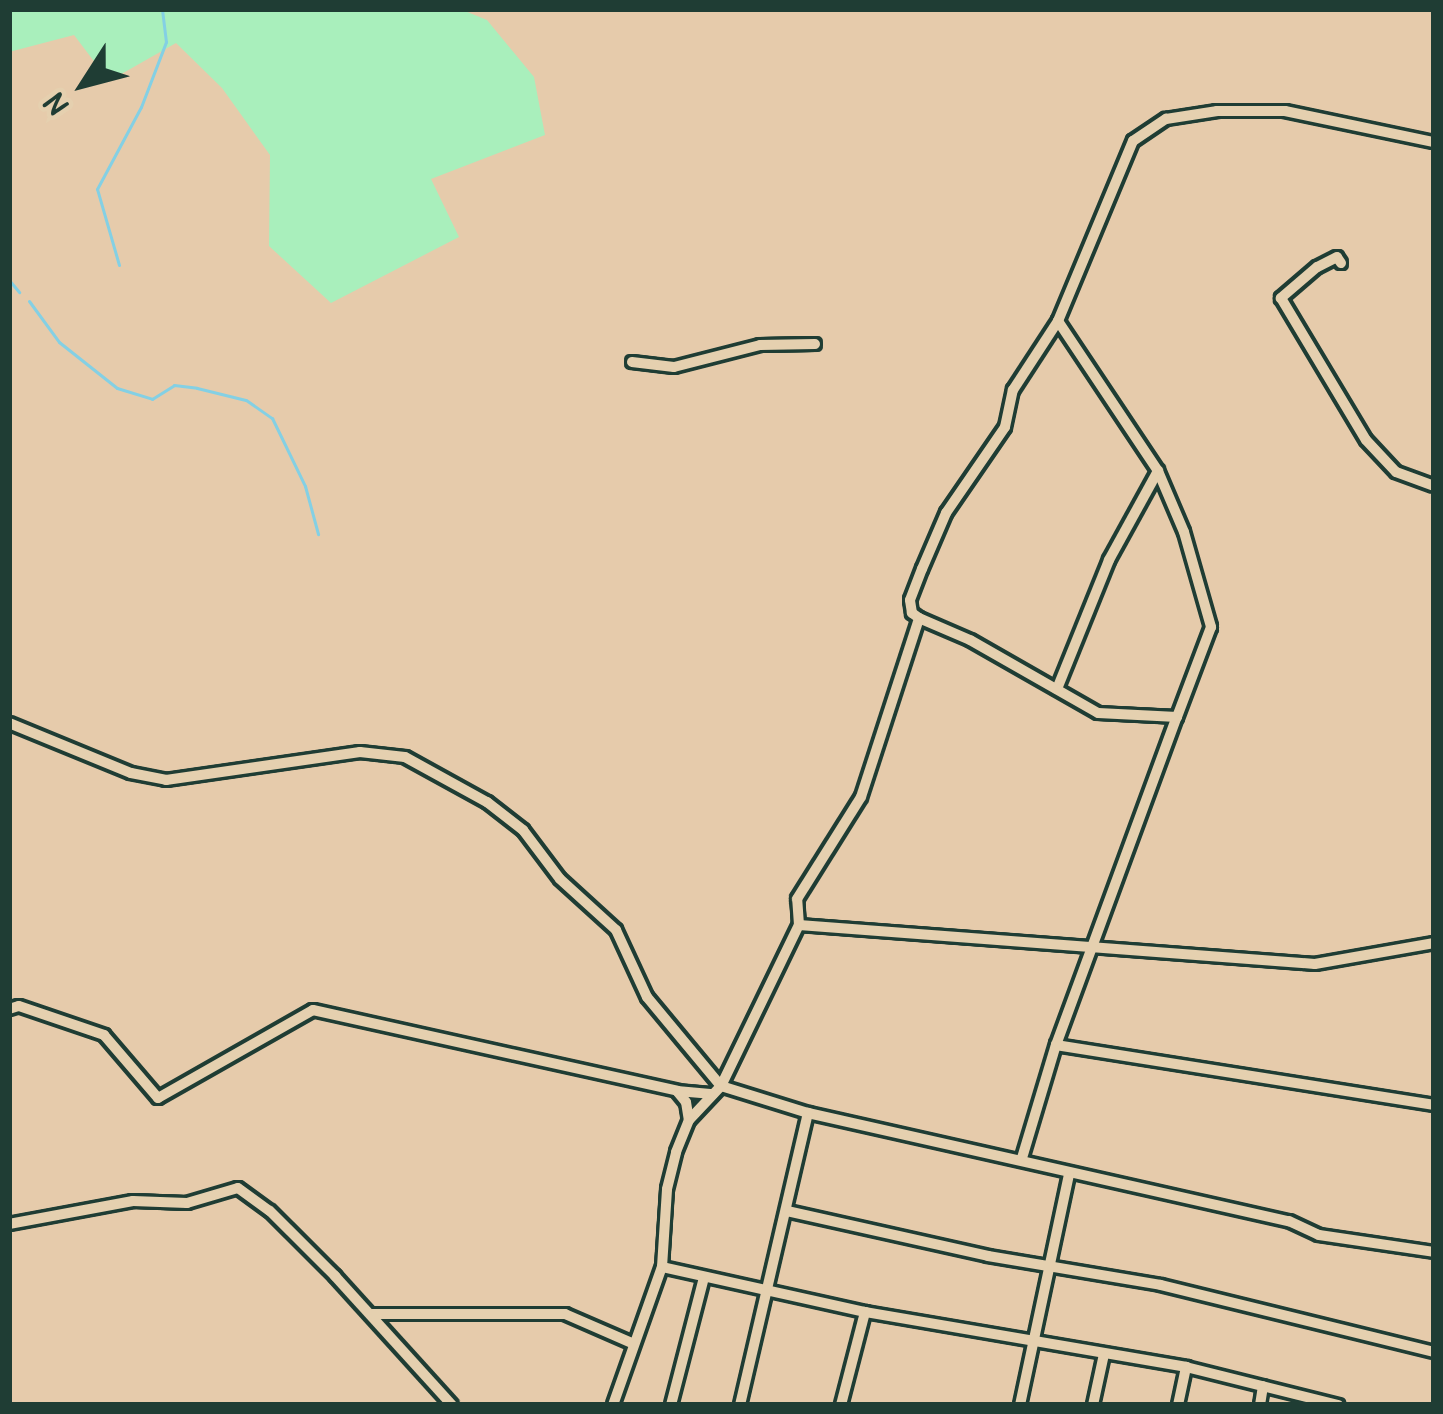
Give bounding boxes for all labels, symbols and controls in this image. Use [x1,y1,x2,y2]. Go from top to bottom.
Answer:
north arrow [24,24,144,144]
text: N [32,85,78,125]

